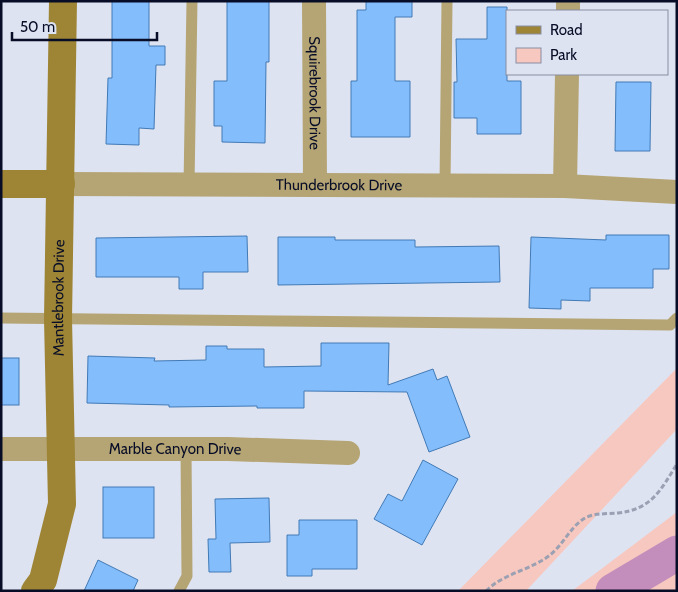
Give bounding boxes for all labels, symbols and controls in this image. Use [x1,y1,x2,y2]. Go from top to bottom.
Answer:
scale bar [12,10,158,42]
legend [506,10,668,75]
text: 50 m [20,18,55,36]
text: Road [550,21,583,39]
street label: Squirebrook Drive [305,36,324,150]
text: Park [550,46,577,64]
street label: Thunderbrook Drive [276,176,402,194]
street label: Mantlebrook Drive [49,239,68,357]
street label: Marble Canyon Drive [109,440,242,458]

